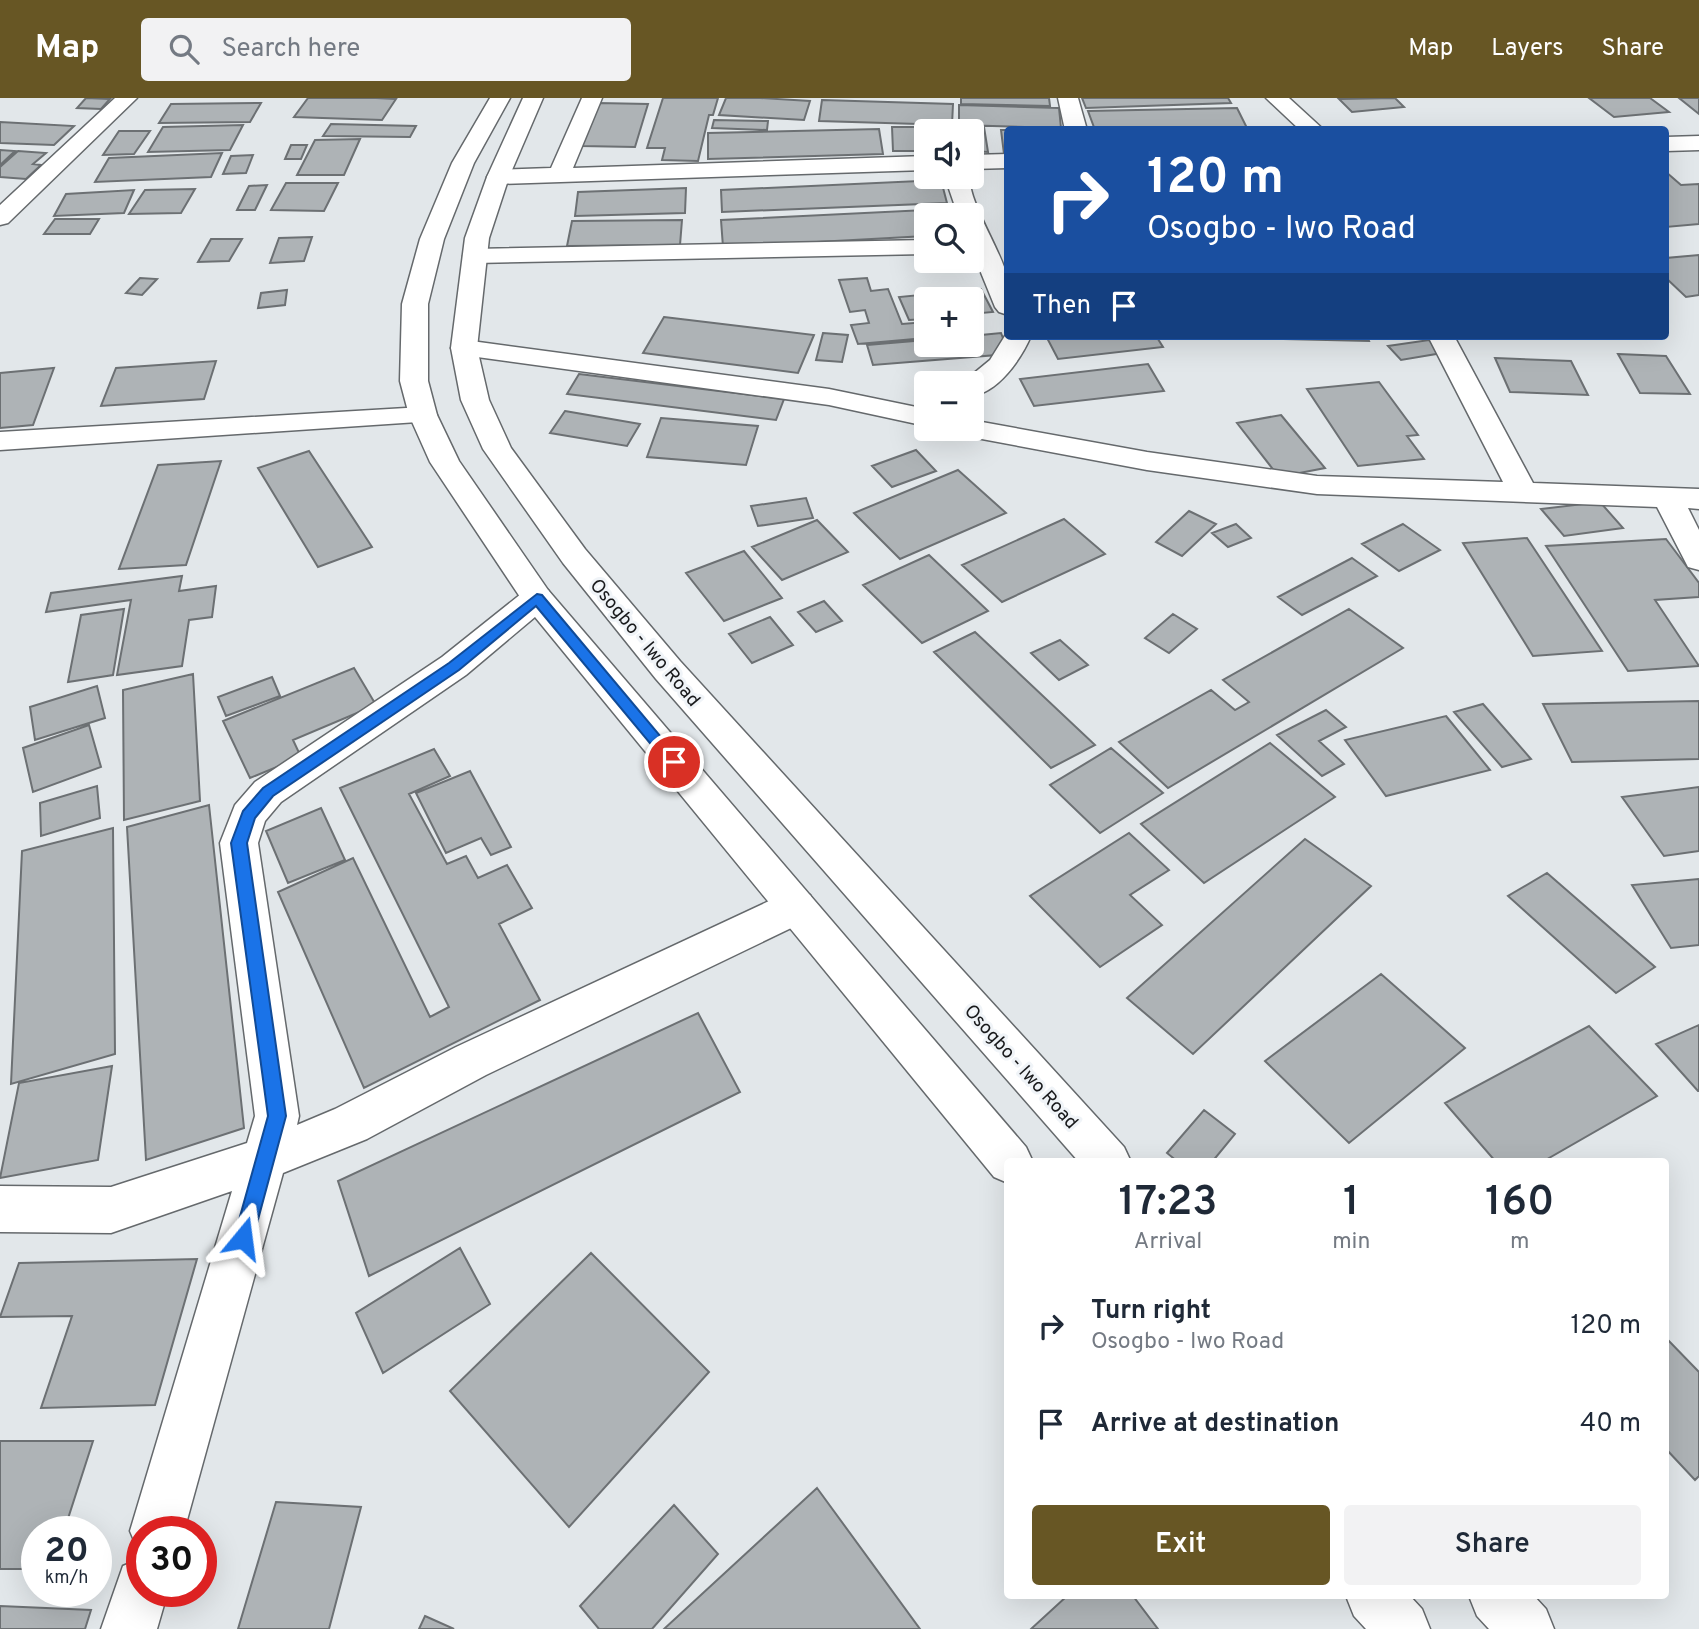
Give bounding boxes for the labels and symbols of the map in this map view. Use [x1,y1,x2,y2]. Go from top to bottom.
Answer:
street label: Osogbo - Iwo Road [584,574,705,712]
pin [644,732,704,792]
street label: Osogbo - Iwo Road [958,1000,1083,1135]
position arrow [206,1201,280,1275]
speed limit sign: 30 [126,1516,217,1607]

